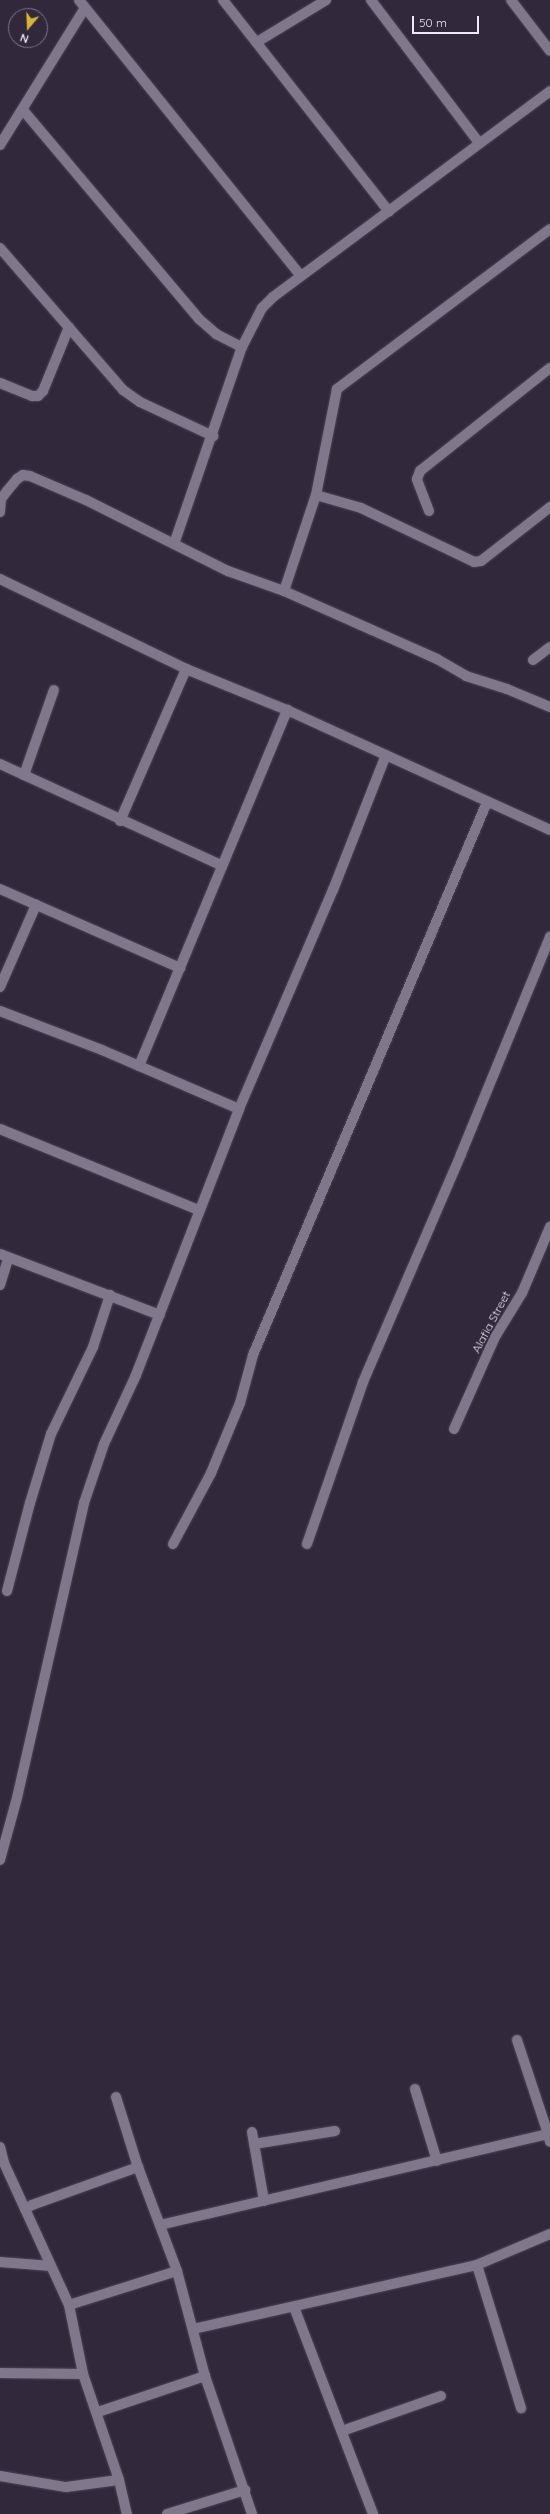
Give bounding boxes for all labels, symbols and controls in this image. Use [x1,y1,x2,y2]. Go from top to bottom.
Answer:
north arrow [8,8,48,48]
scale bar [414,8,481,34]
text: 50 m [419,15,447,30]
text: N [18,30,31,46]
street label: Alafia Street [469,1289,513,1355]

